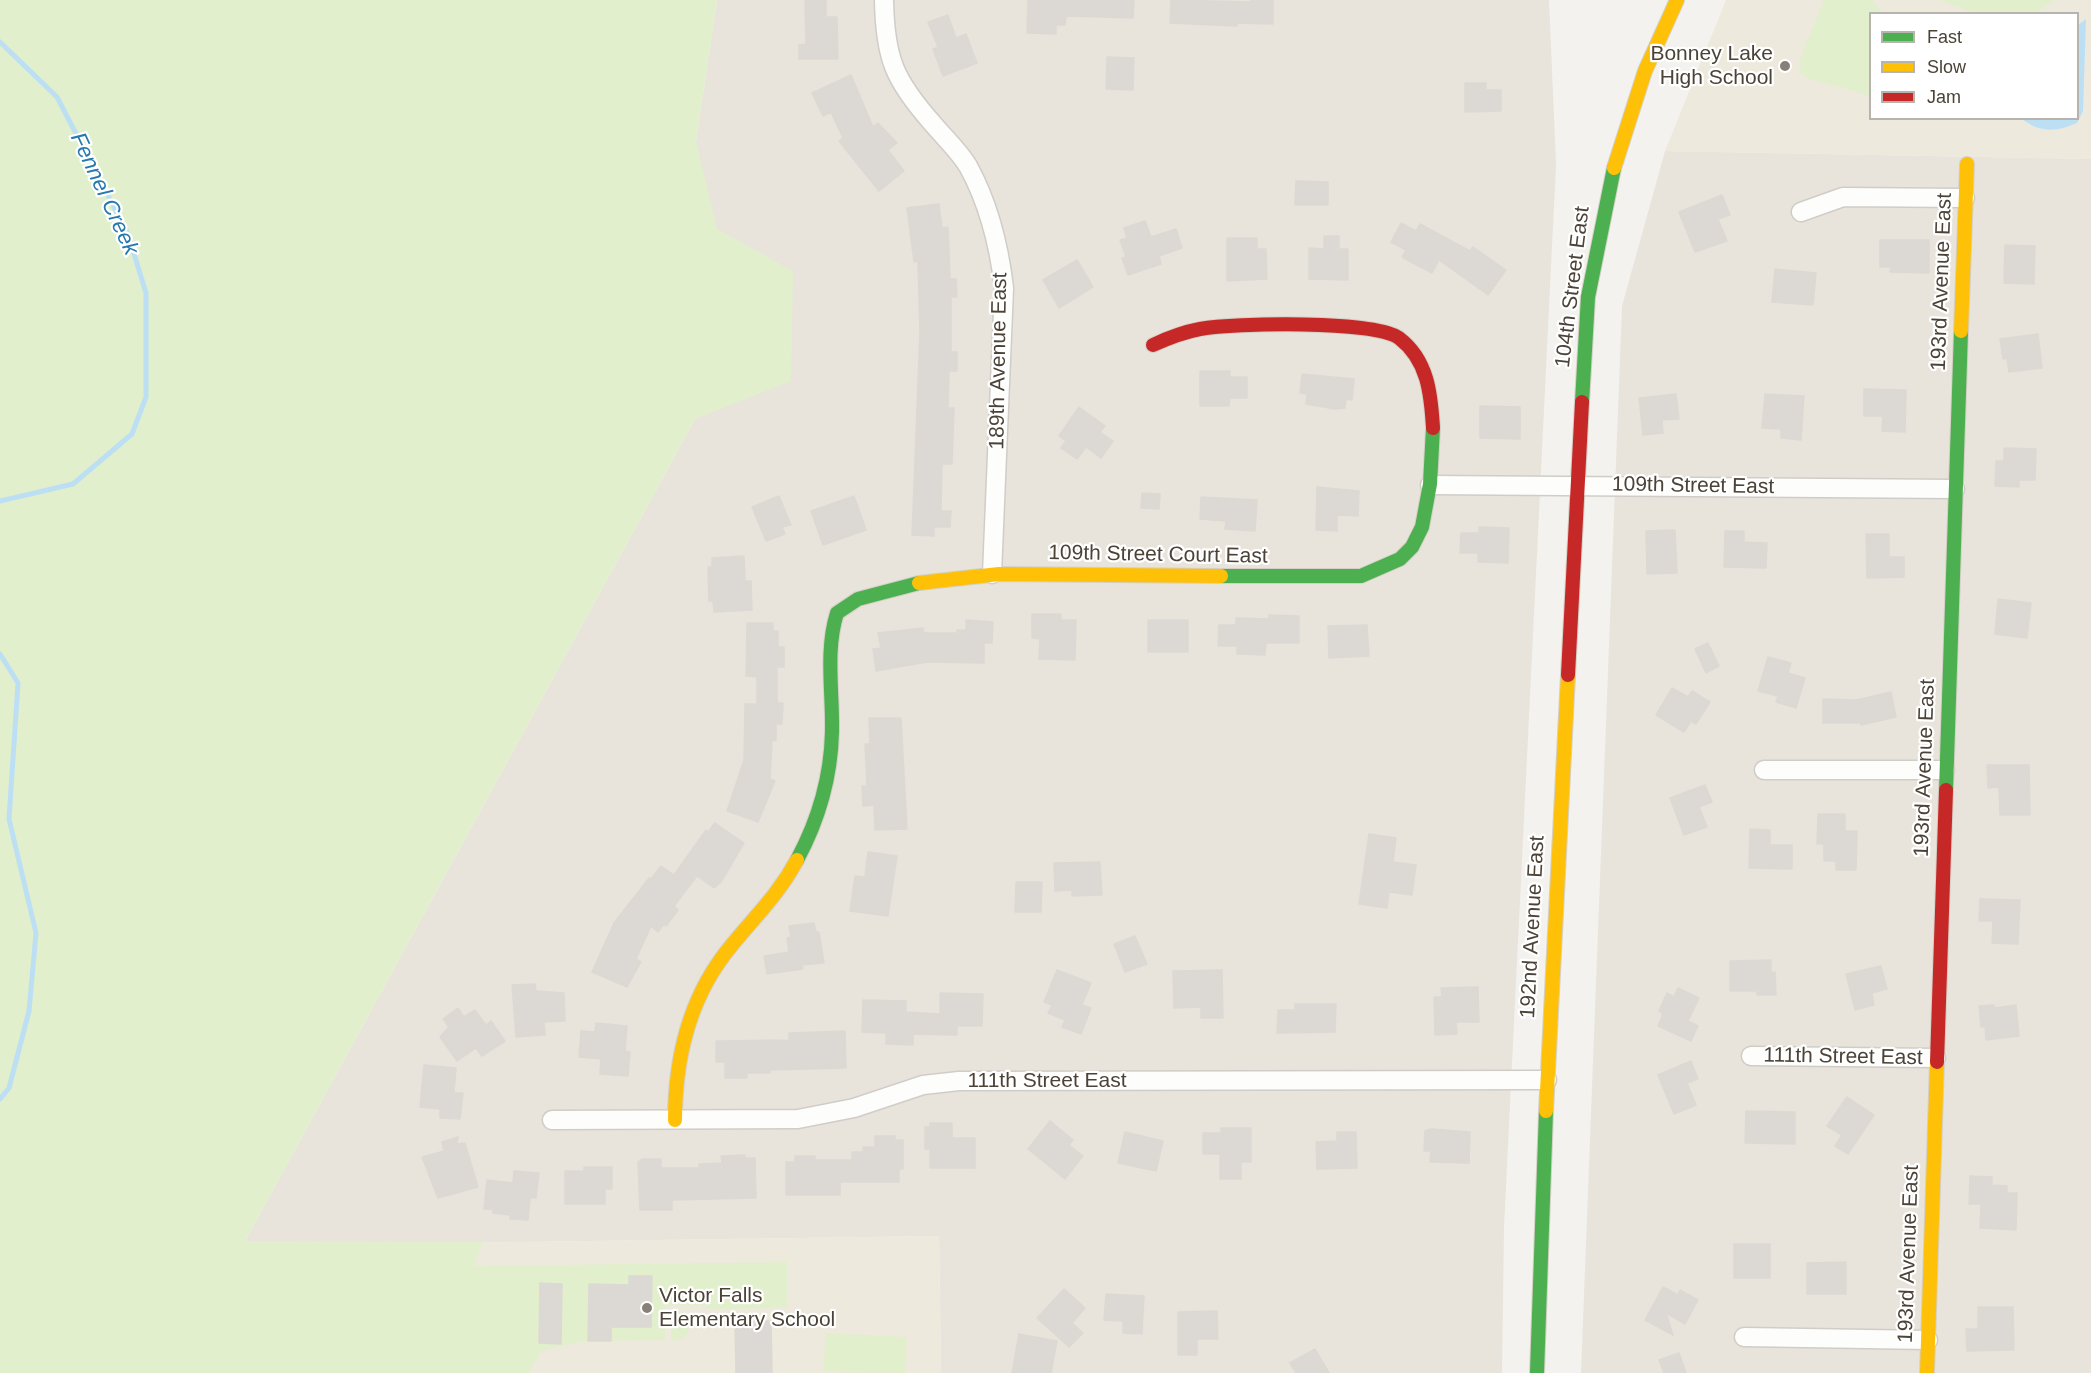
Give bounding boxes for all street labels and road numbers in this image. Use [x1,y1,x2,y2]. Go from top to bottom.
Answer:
street label: 193rd Avenue East [1926,192,1958,372]
street label: 104th Street East [1551,205,1595,369]
street label: 189th Avenue East [985,272,1013,450]
street label: 109th Street East [1612,472,1774,500]
street label: 109th Street Court East [1048,540,1268,570]
street label: 193rd Avenue East [1909,678,1941,858]
street label: 192nd Avenue East [1516,835,1550,1019]
street label: 111th Street East [1763,1043,1923,1071]
street label: 111th Street East [967,1068,1127,1094]
street label: 193rd Avenue East [1893,1164,1925,1344]

